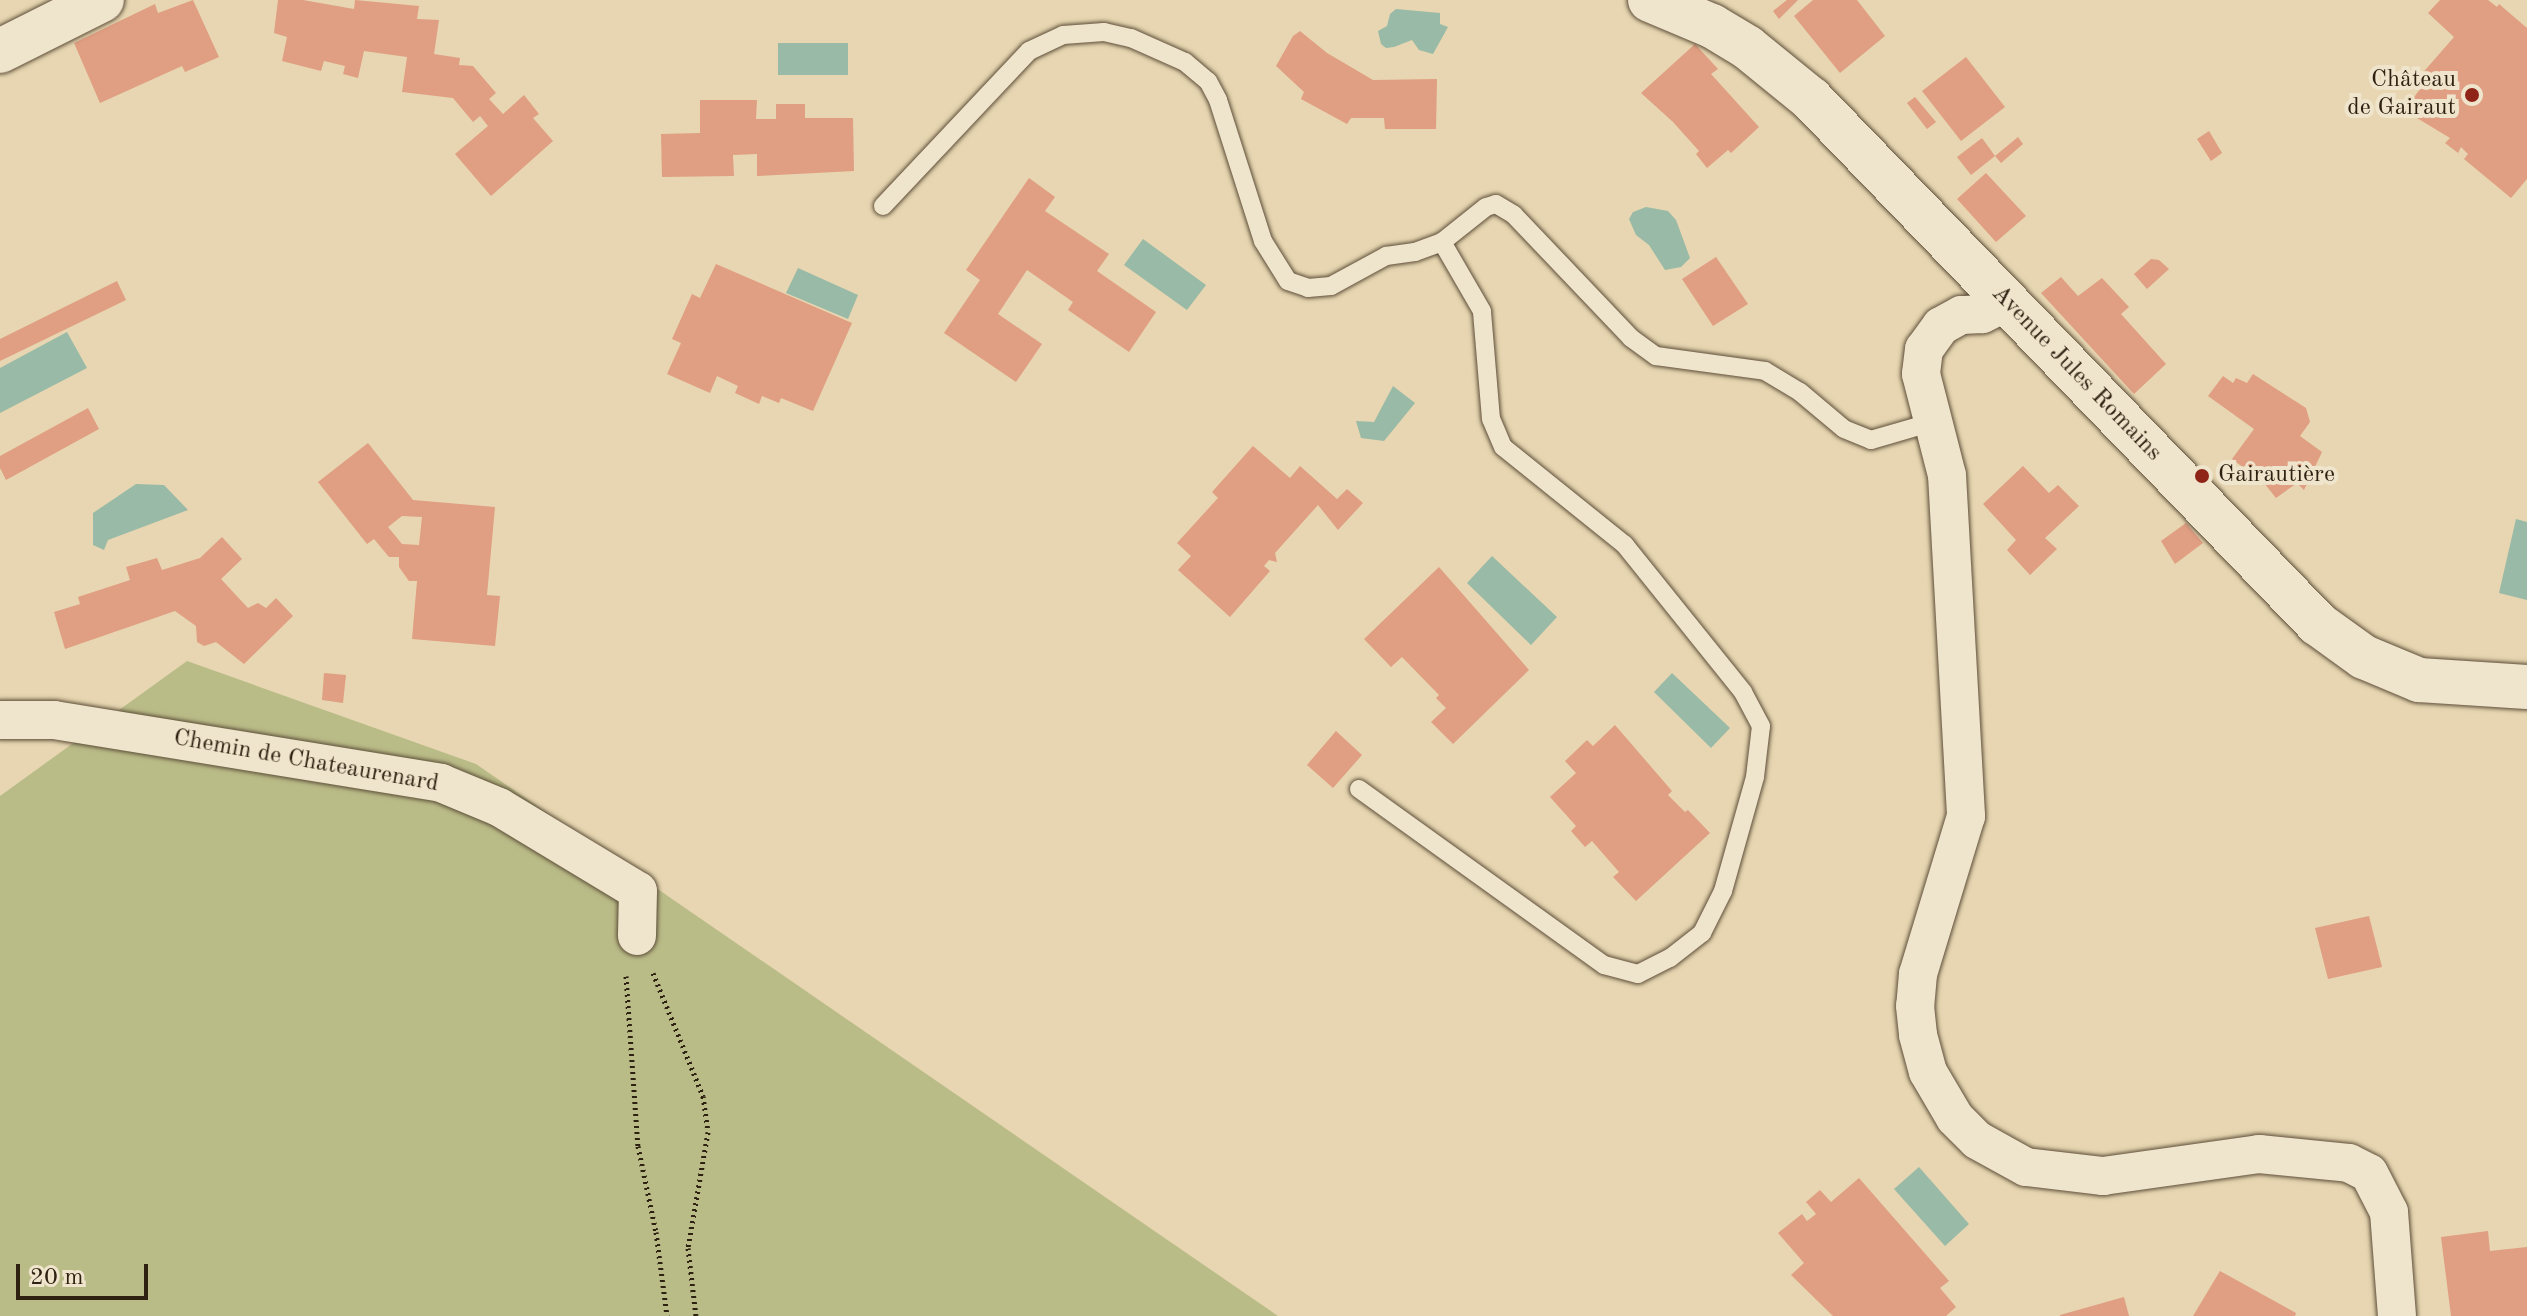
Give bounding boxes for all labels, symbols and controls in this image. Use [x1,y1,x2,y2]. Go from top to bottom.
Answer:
place label: Château de Gairaut [2347,67,2456,123]
marker: Château de Gairaut [2463,86,2481,104]
street label: Avenue Jules Romains [1985,280,2167,468]
place label: Gairautière [2218,462,2335,490]
marker: Gairautière [2193,467,2211,485]
street label: Chemin de Chateaurenard [171,724,441,800]
scale bar [20,1248,152,1298]
text: 20 m [30,1266,84,1290]

